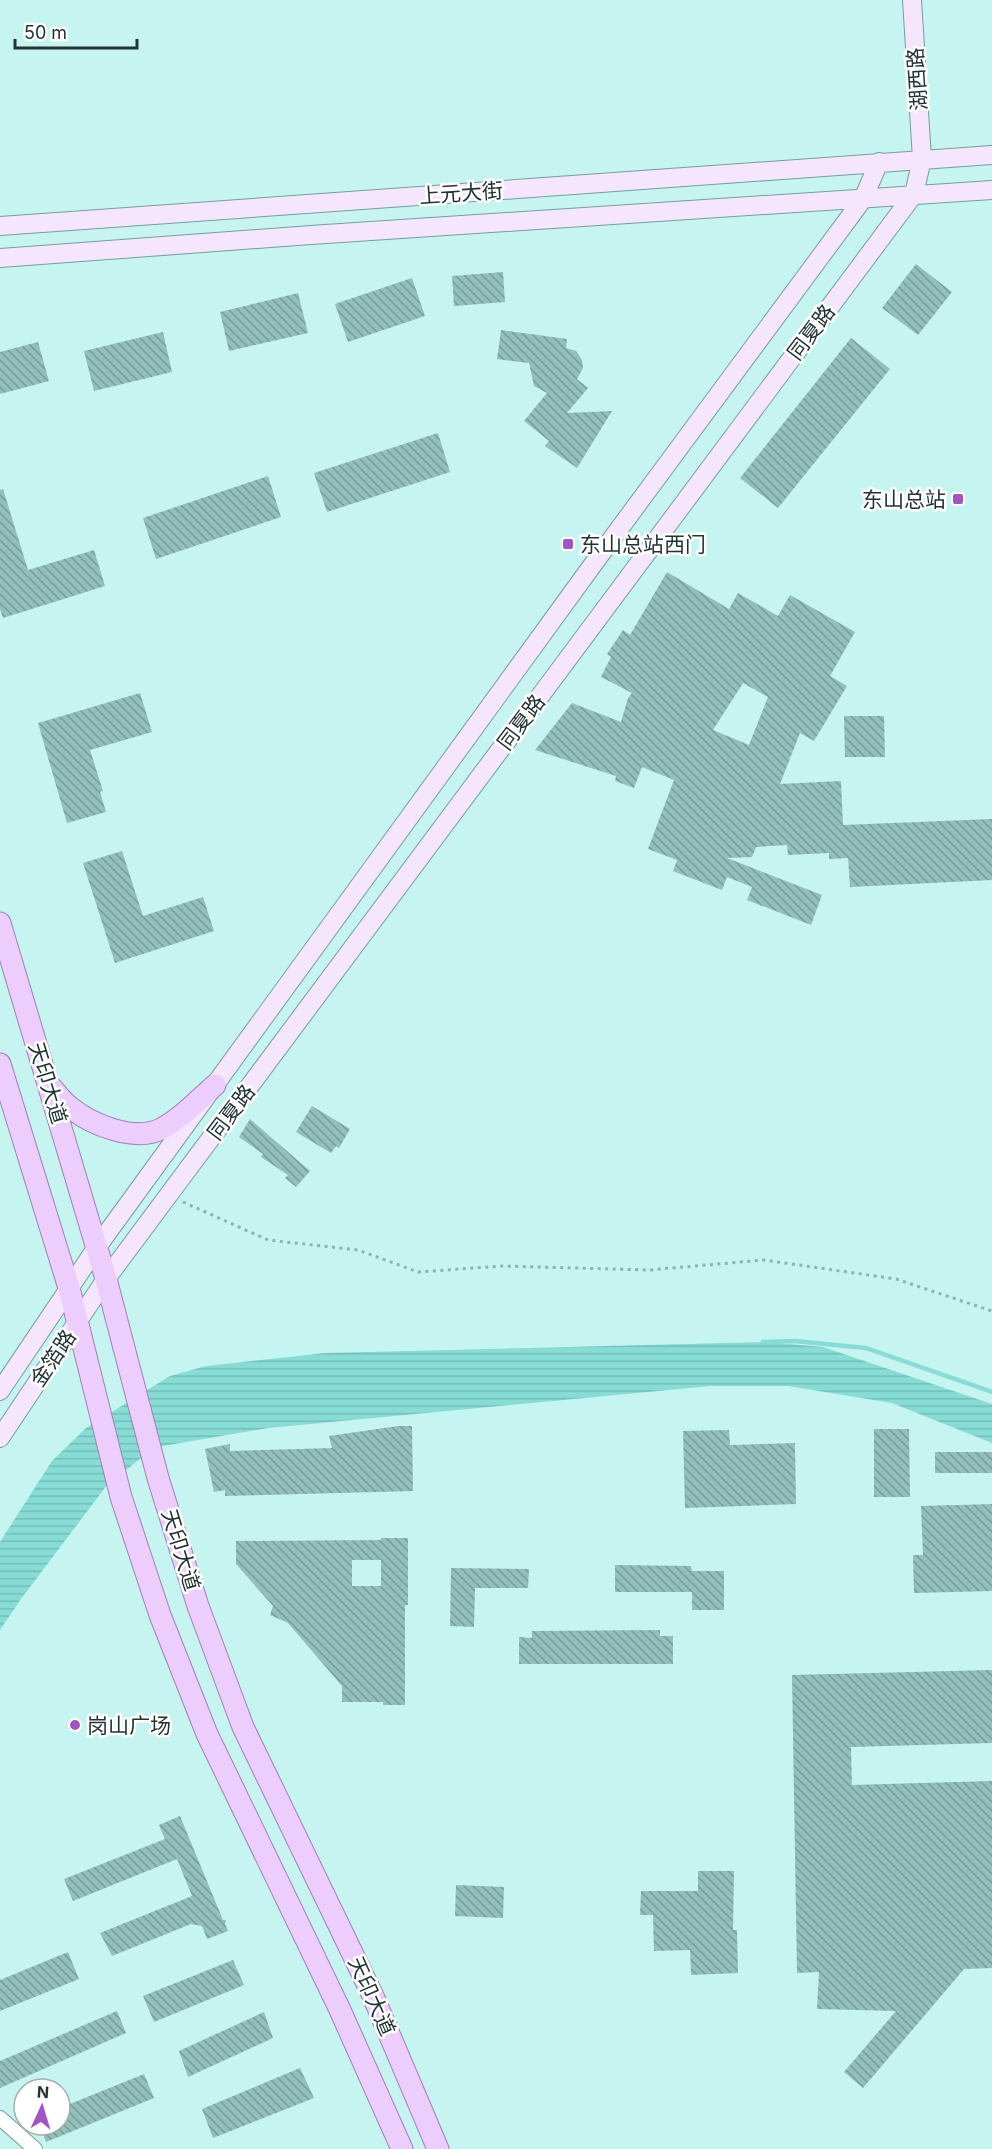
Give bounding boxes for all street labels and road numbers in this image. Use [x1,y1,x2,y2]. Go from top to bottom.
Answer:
street label: 湖西路 [902,47,932,111]
street label: 上元大街 [418,178,504,208]
street label: 同夏路 [782,299,840,365]
street label: 同夏路 [492,689,550,755]
street label: 天印大道 [24,1039,72,1127]
street label: 同夏路 [202,1079,260,1145]
street label: 金箔路 [25,1325,81,1391]
street label: 天印大道 [157,1506,205,1594]
street label: 天印大道 [343,1953,401,2039]

